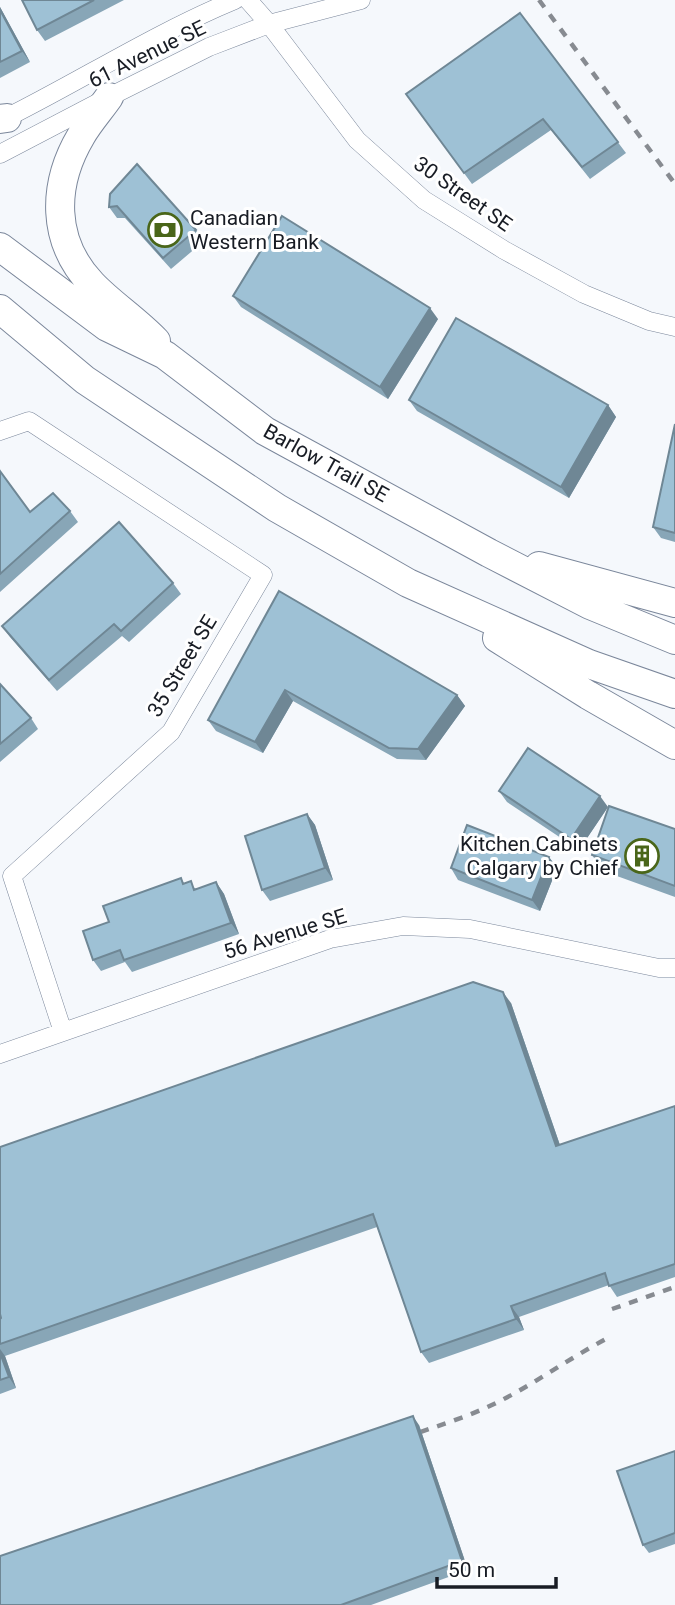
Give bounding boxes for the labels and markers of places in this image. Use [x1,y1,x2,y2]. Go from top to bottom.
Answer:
place label: Canadian Western Bank [190,206,319,254]
bank icon: Canadian Western Bank [146,211,184,249]
place label: Kitchen Cabinets Calgary by Chief [460,832,619,880]
building icon: Kitchen Cabinets Calgary by Chief [623,837,661,875]

